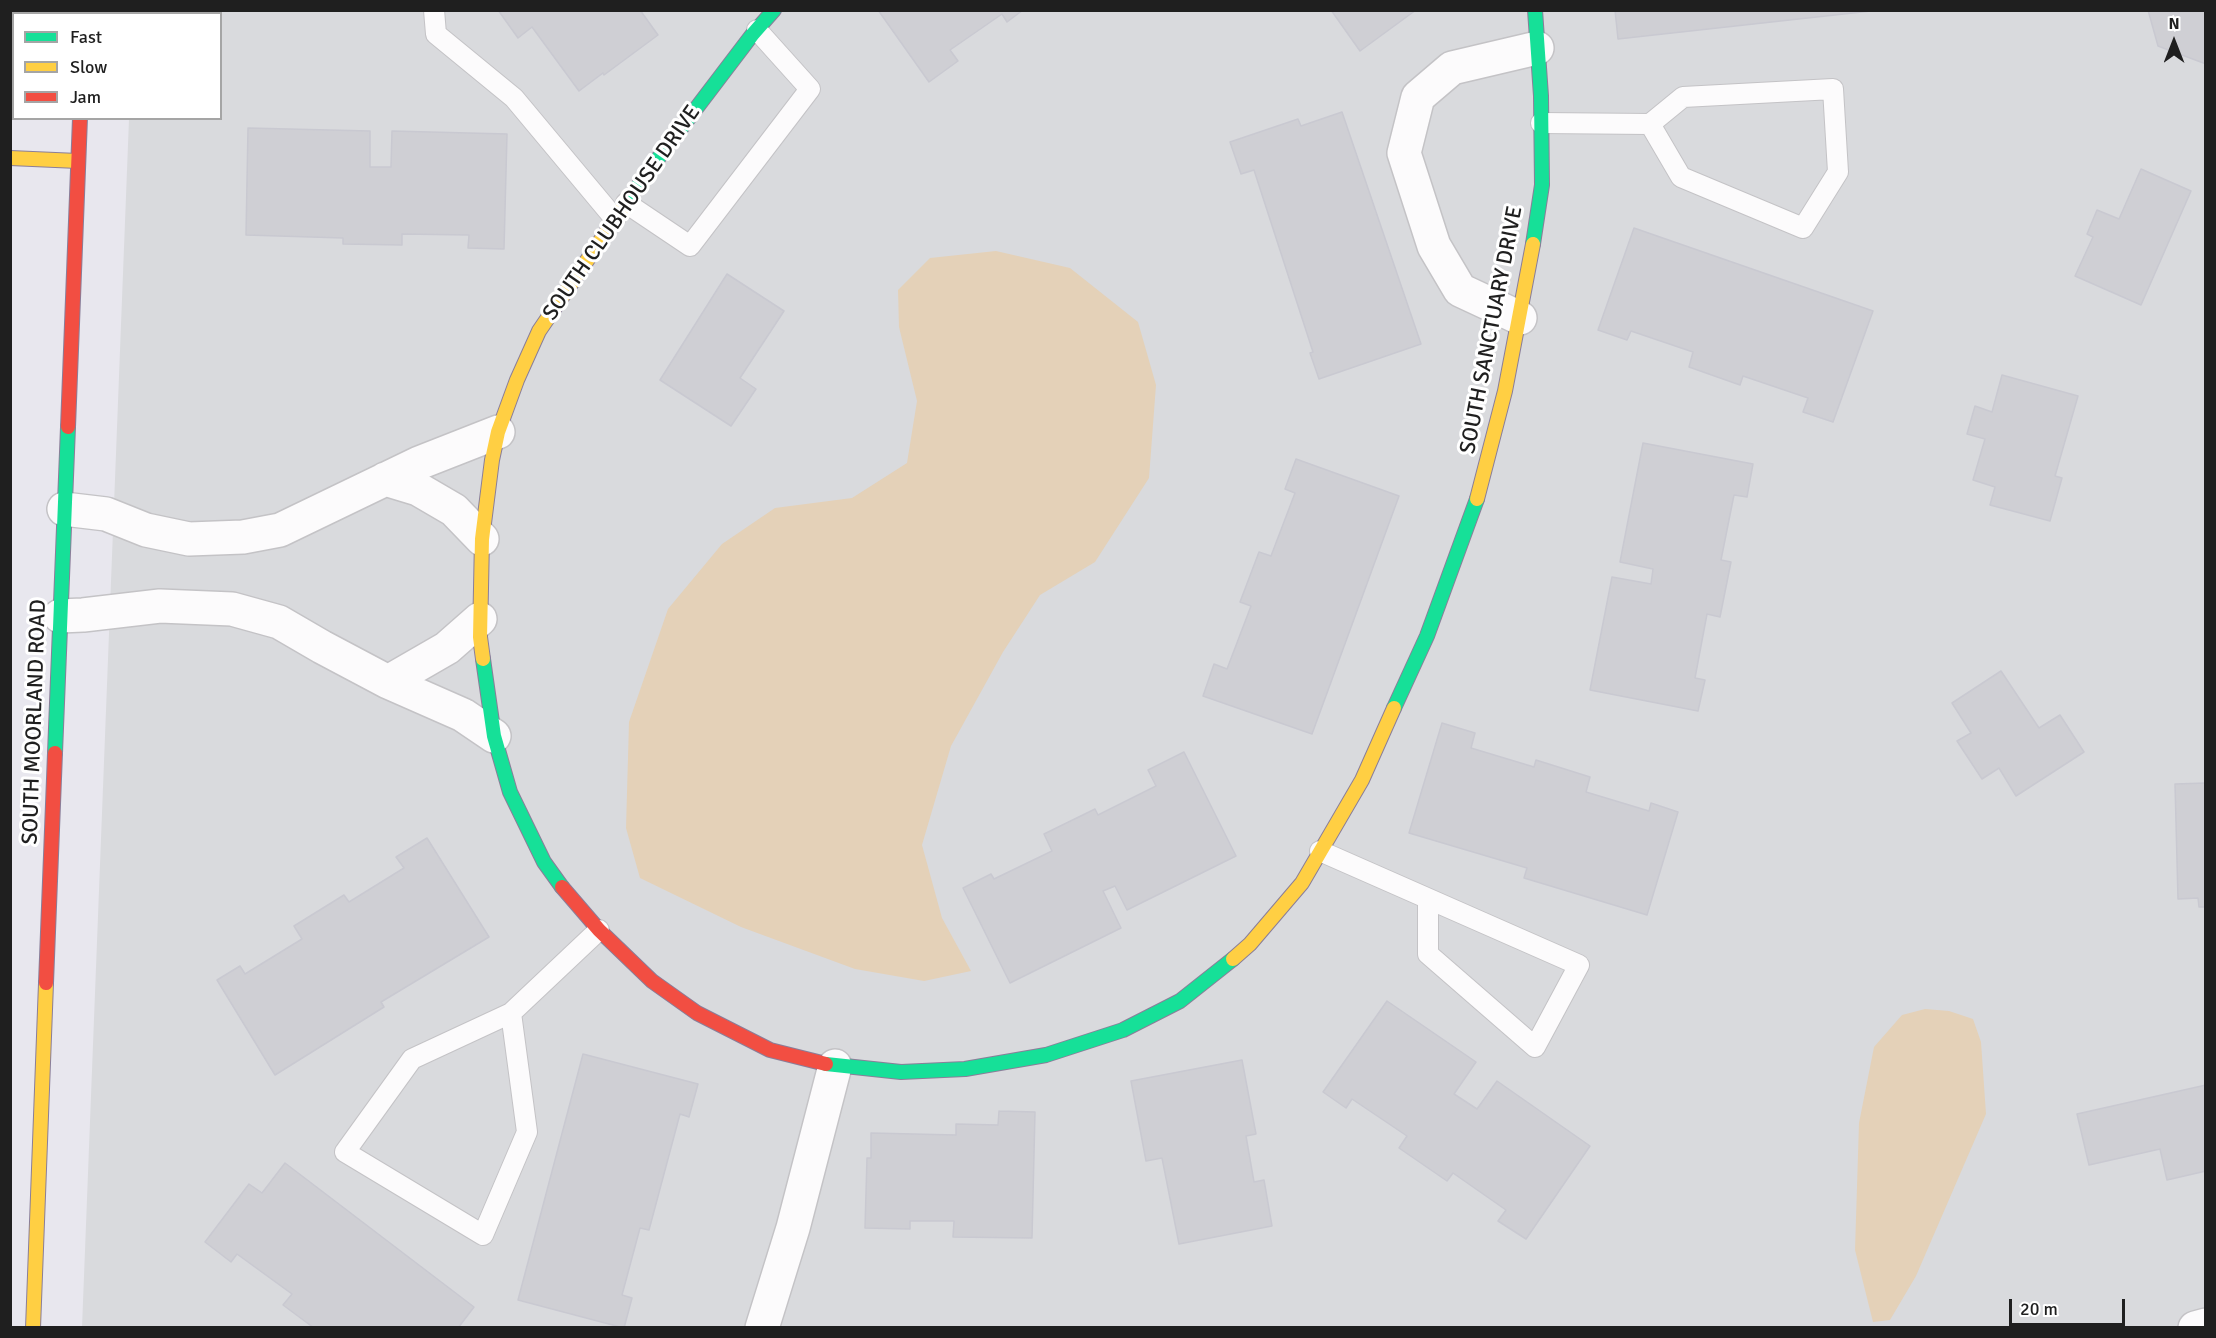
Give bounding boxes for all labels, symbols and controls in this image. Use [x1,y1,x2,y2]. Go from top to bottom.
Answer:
legend [12,12,222,120]
north arrow [2144,12,2204,72]
text: N [2168,14,2180,34]
text: Fast [70,26,102,48]
text: Slow [70,56,107,78]
text: Jam [70,86,101,108]
street label: SOUTH CLUBHOUSE DRIVE [538,100,706,326]
street label: SOUTH SANCTUARY DRIVE [1455,204,1529,456]
street label: SOUTH MOORLAND ROAD [18,599,52,845]
scale bar [2012,1287,2128,1325]
text: 20 m [2020,1298,2058,1320]

